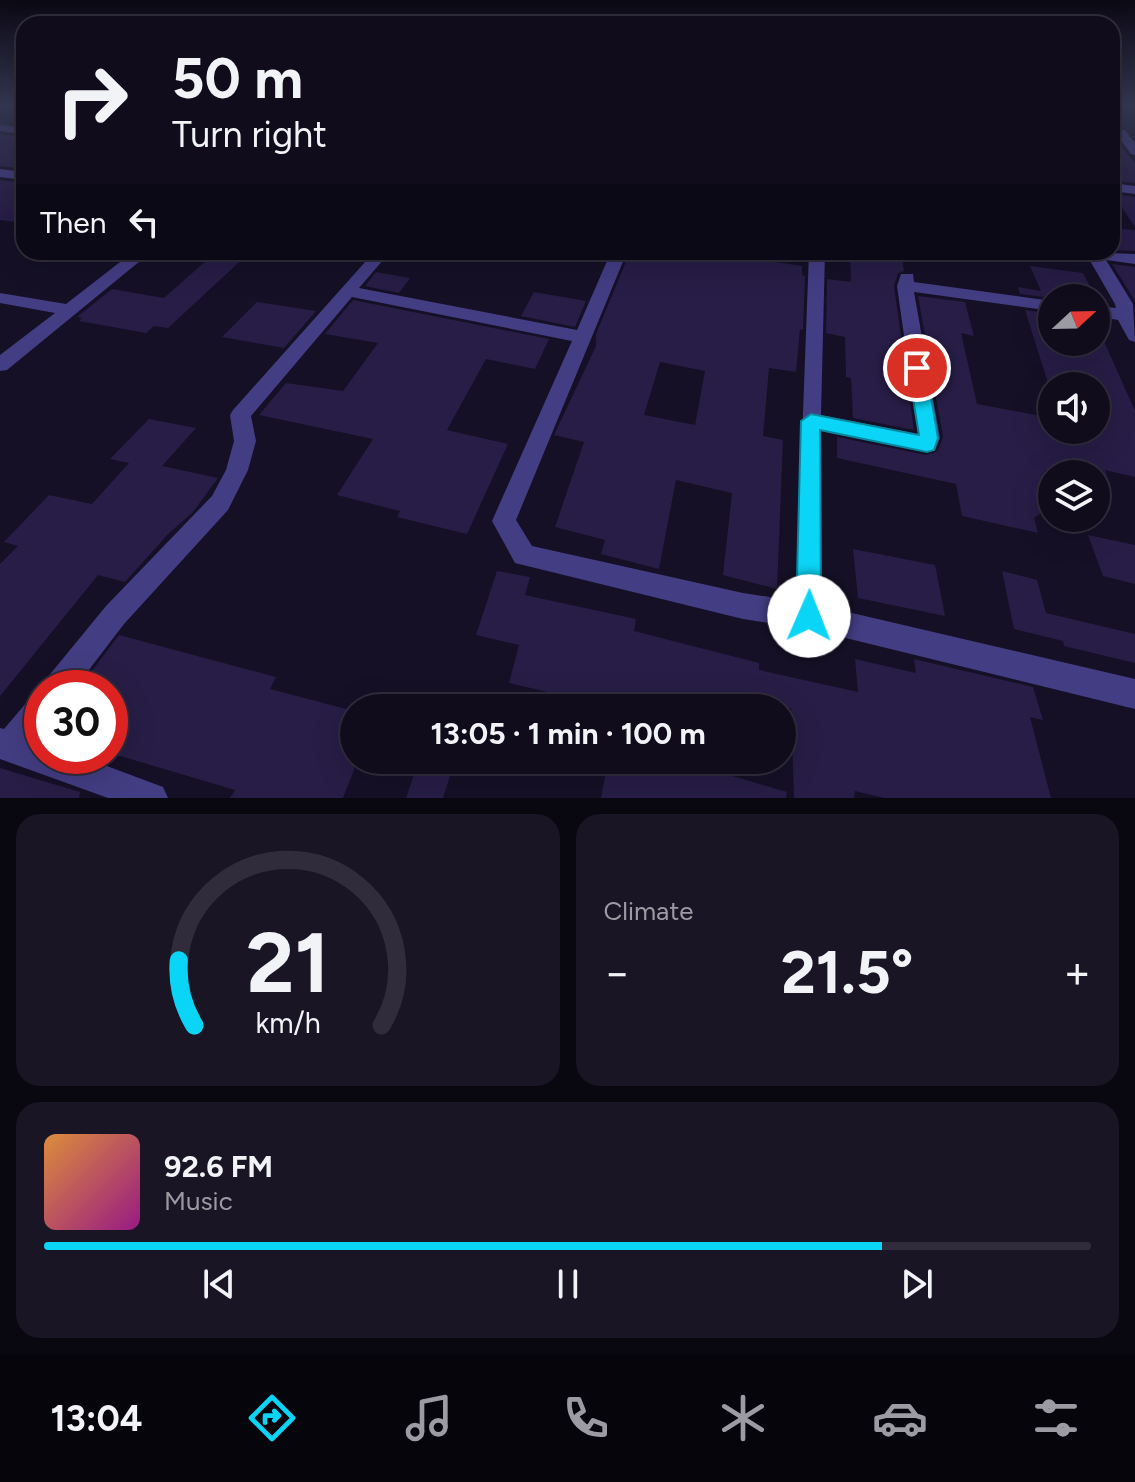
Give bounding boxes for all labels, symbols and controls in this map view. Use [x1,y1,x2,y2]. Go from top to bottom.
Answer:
text: 50 m [172,45,303,112]
icon: right [40,48,144,152]
text: Turn right [172,113,327,156]
icon: left [122,200,166,244]
text: Then [40,204,106,241]
north arrow [1038,284,1110,356]
map controls [1038,284,1110,532]
pin [883,334,951,402]
icon: arrive [895,346,939,390]
button: sound [1038,372,1110,444]
button: layers [1038,460,1110,532]
position arrow [767,574,851,658]
speed limit sign: 30 [24,670,128,774]
text: 13:05 · 1 min · 100 m [430,715,706,752]
text: Climate [604,895,693,927]
text: 21 [246,913,329,1013]
text: 21.5° [781,936,913,1008]
text: − [604,946,631,999]
text: + [1064,946,1091,999]
text: km/h [255,1006,320,1040]
text: 92.6 FM [164,1148,273,1185]
text: Music [164,1185,233,1217]
icon: previous [197,1262,241,1306]
icon: pause [546,1262,590,1306]
icon: next [895,1262,939,1306]
icon: directions [244,1390,300,1446]
icon: music [401,1390,457,1446]
icon: phone [558,1390,614,1446]
icon: climate [715,1390,771,1446]
icon: car [872,1390,928,1446]
icon: filters [1028,1390,1084,1446]
text: 13:04 [50,1397,143,1440]

